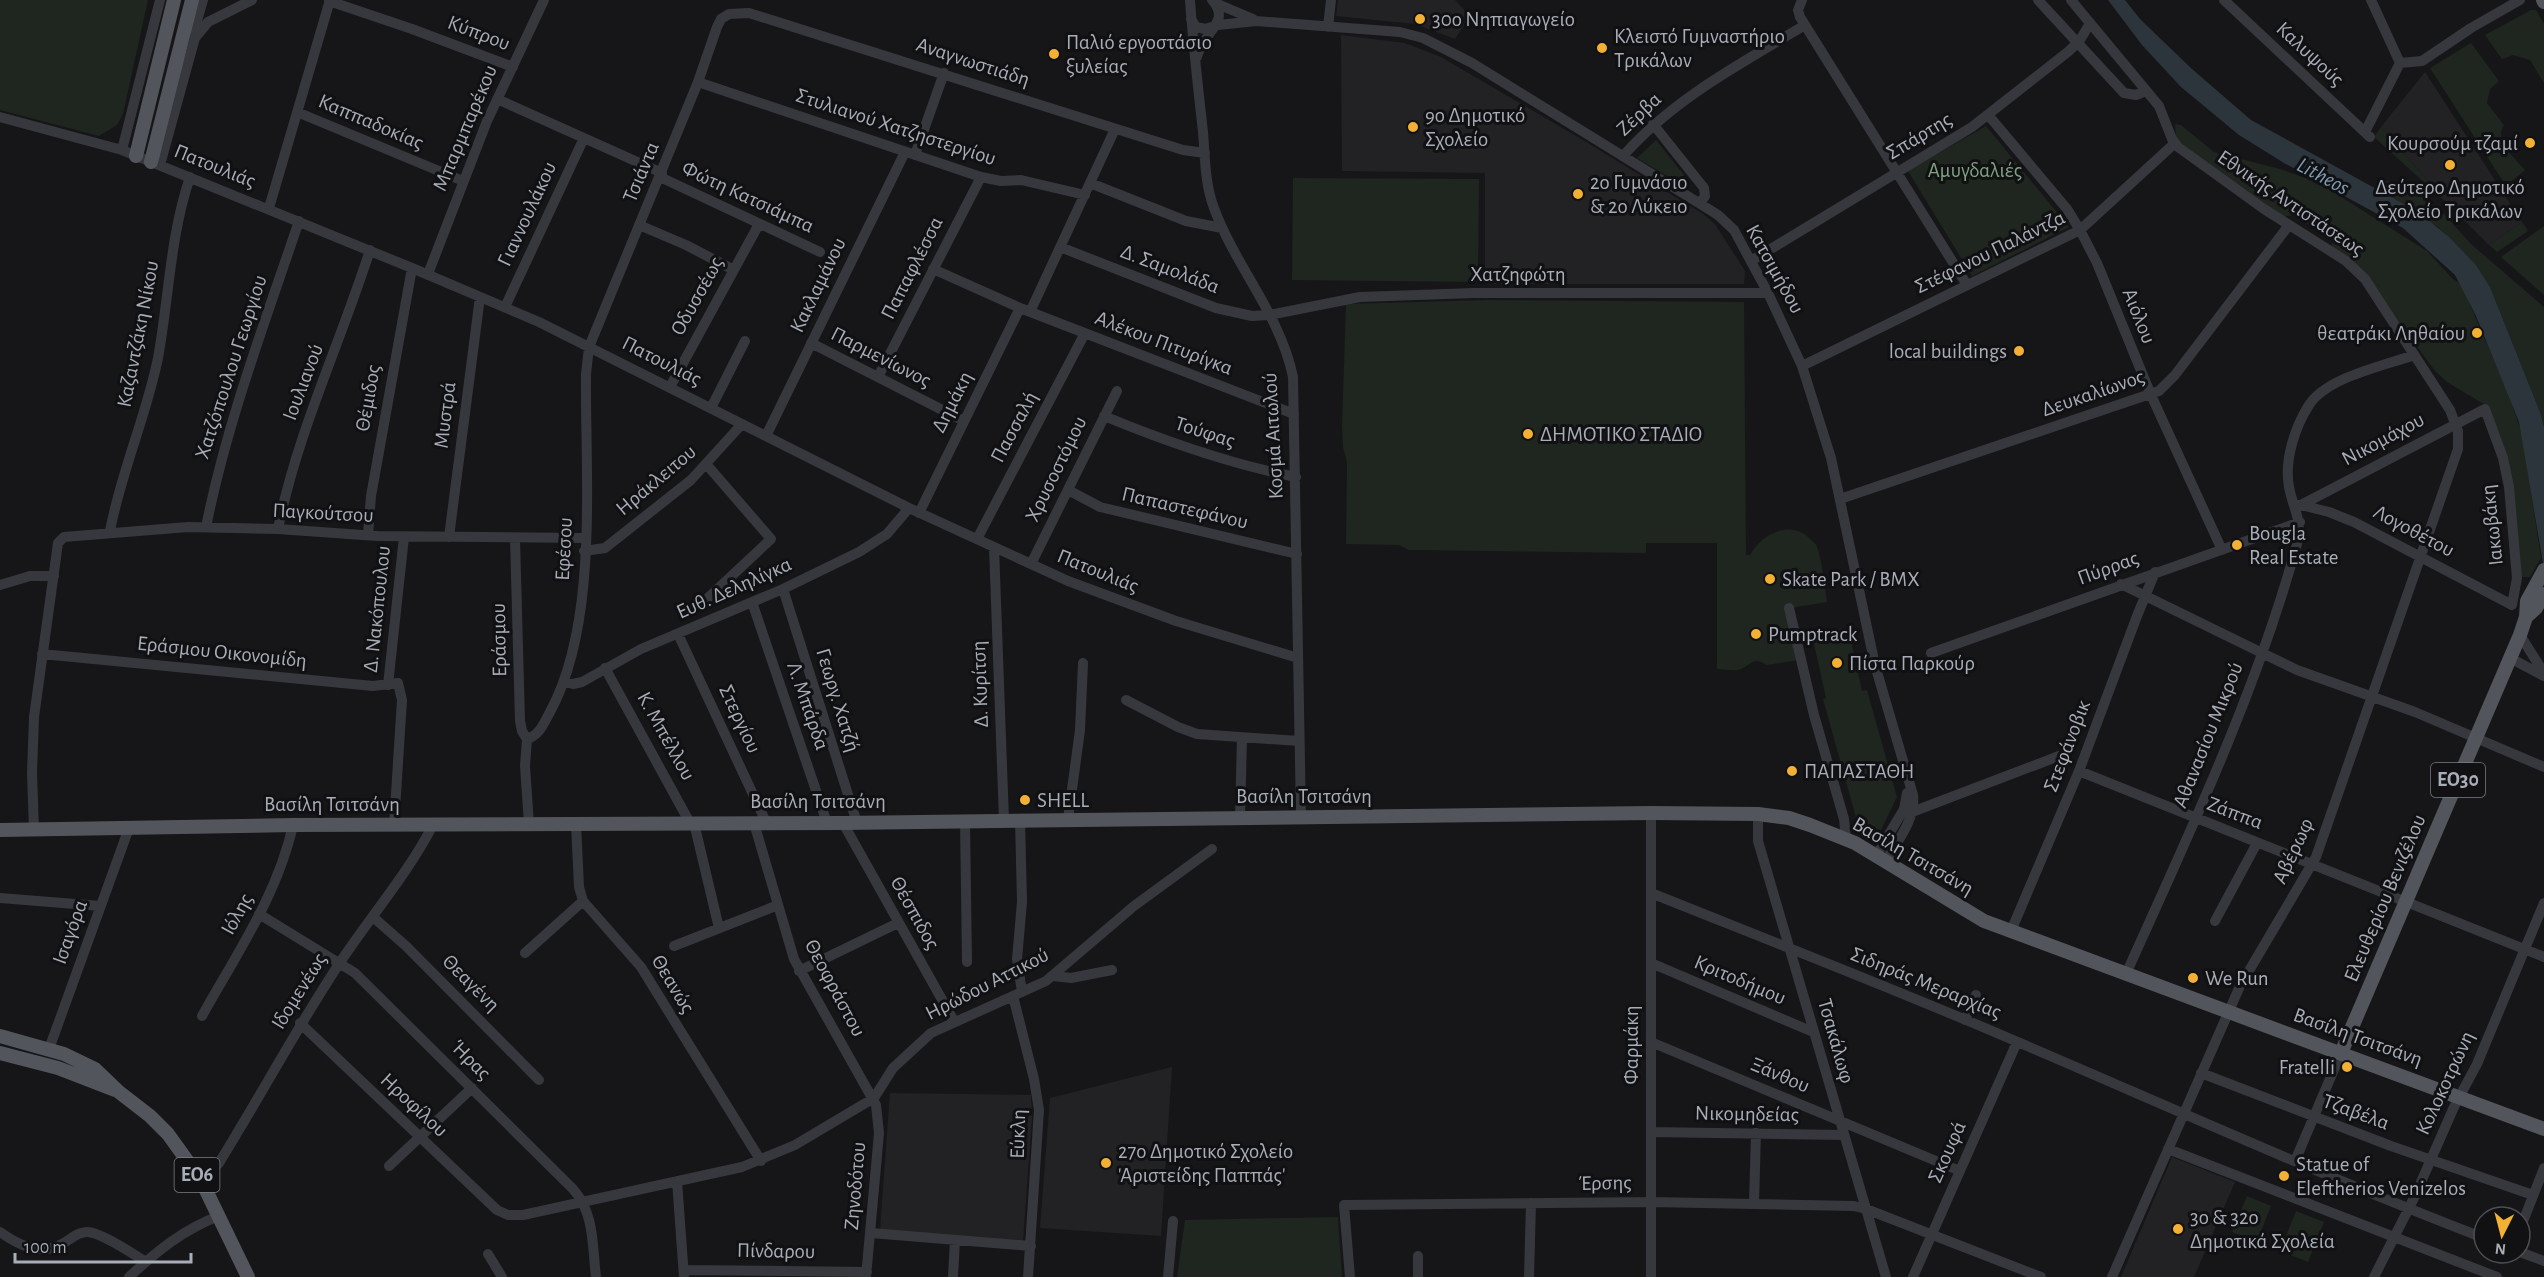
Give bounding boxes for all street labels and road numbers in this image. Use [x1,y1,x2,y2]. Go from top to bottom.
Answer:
street label: Κύπρου [445,12,513,54]
street label: Καλυψούς [2272,18,2348,90]
street label: Αναγνωστιάδη [914,34,1032,90]
street label: Μπαρμπαρέκου [429,62,501,194]
street label: Στυλιανού Χατζηστεργίου [793,85,999,169]
street label: Ζέρβα [1613,88,1665,140]
street label: Καππαδοκίας [315,90,427,154]
street label: Σπάρτης [1883,108,1955,164]
street label: Τσιάντα [619,139,663,205]
street label: Πατουλιάς [171,140,259,192]
street label: Εθνικής Αντιστάσεως [2214,146,2368,260]
street label: Φώτη Κατσιάμπα [679,157,817,237]
street label: Γιαννουλάκου [494,158,560,270]
street label: Στέφανου Παλάντζα [1912,207,2068,297]
street label: Παπαφλέσσα [877,213,947,323]
street label: Κατσιμήδου [1742,221,1808,317]
street label: Κακλαμάνου [786,234,850,336]
street label: Δ. Σαμολάδα [1118,241,1222,297]
street label: Οδυσσέως [667,253,727,339]
street label: Καζαντζάκη Νίκου [113,259,163,409]
street label: Χατζηφώτη [1470,264,1566,285]
street label: Χατζόπουλου Γεωργίου [191,273,271,461]
street label: Αιόλου [2119,285,2159,347]
street label: Αλέκου Πιτυρίγκα [1092,307,1236,379]
street label: Παρμενίωνος [828,323,934,391]
street label: Πατουλιάς [619,332,705,390]
street label: Ιουλιανού [279,341,327,423]
street label: Θέμιδος [352,363,384,433]
street label: Δευκαλίωνος [2039,366,2147,420]
street label: Δημάκη [928,368,976,436]
street label: Κοσμά Αιτωλού [1259,372,1287,500]
street label: Μυστρά [431,381,459,449]
street label: Πασσαλή [987,388,1041,466]
street label: Νικομάχου [2338,409,2428,469]
street label: Τούφας [1172,412,1238,452]
street label: Χρυσοστόμου [1021,413,1091,525]
street label: Ηράκλειτου [612,441,700,519]
street label: Παπαστεφάνου [1120,483,1250,533]
street label: Ιακωβάκη [2477,483,2507,567]
street label: Παγκούτσου [272,500,374,526]
street label: Λογοθέτου [2370,501,2458,561]
street label: Εφέσου [552,517,576,581]
street label: Δ. Νακόπουλου [360,545,394,673]
street label: Πατουλιάς [1054,545,1142,597]
street label: Πύρρας [2075,547,2141,589]
street label: Ευθ. Δεληλίγκα [673,553,795,623]
street label: Εράσμου [488,603,510,677]
street label: Εράσμου Οικονομίδη [136,633,308,671]
street label: Δ. Κυρίτση [968,640,992,728]
street label: Γεωργ. Χατζή [812,646,864,754]
street label: Λ. Μπάρδα [783,659,833,753]
street label: Αθανασίου Μικρού [2169,659,2247,811]
street label: Στεργίου [715,682,765,756]
street label: Κ. Μπέλλου [633,688,699,784]
street label: Στεφάνοβικ [2040,697,2094,795]
road number: ΕΟ30 [2431,763,2485,797]
street label: Βασίλη Τσιτσάνη [1236,786,1372,807]
street label: Βασίλη Τσιτσάνη [750,791,886,812]
street label: Ζάππα [2204,793,2266,833]
street label: Βασίλη Τσιτσάνη [264,794,400,815]
street label: Ελευθερίου Βενιζέλου [2340,811,2430,985]
street label: Βασίλη Τσιτσάνη [1849,813,1977,899]
street label: Αβέρωφ [2269,815,2317,887]
street label: Θέσπιδος [887,873,943,953]
street label: Ιόλης [217,890,257,938]
street label: Ισαγόρα [49,897,91,967]
street label: Θεοφράστου [801,936,869,1040]
street label: Σιδηράς Μεραρχίας [1848,943,2004,1023]
street label: Ηρώδου Αττικού [922,944,1052,1024]
street label: Ιδομενέως [267,949,331,1033]
street label: Θεαγένη [438,950,504,1016]
street label: Θεανώς [647,951,699,1017]
street label: Κριτοδήμου [1691,951,1789,1009]
street label: Τσακάλωφ [1814,996,1858,1086]
street label: Βασίλη Τσιτσάνη [2291,1004,2425,1070]
street label: Φαρμάκη [1621,1005,1642,1085]
street label: Κολοκοτρώνη [2412,1028,2478,1138]
street label: Ήρας [447,1036,495,1084]
street label: Ξάνθου [1747,1053,1813,1097]
street label: Ηροφίλου [376,1069,452,1141]
street label: Τζαβέλα [2320,1090,2392,1134]
street label: Νικομηδείας [1695,1103,1799,1125]
street label: Εύκλη [1007,1109,1029,1159]
street label: Σκουφά [1924,1118,1970,1186]
street label: Ζηνοδότου [841,1141,869,1231]
road number: ΕΟ6 [174,1158,220,1192]
street label: Έρσης [1578,1172,1632,1194]
street label: Πίνδαρου [737,1240,815,1262]

